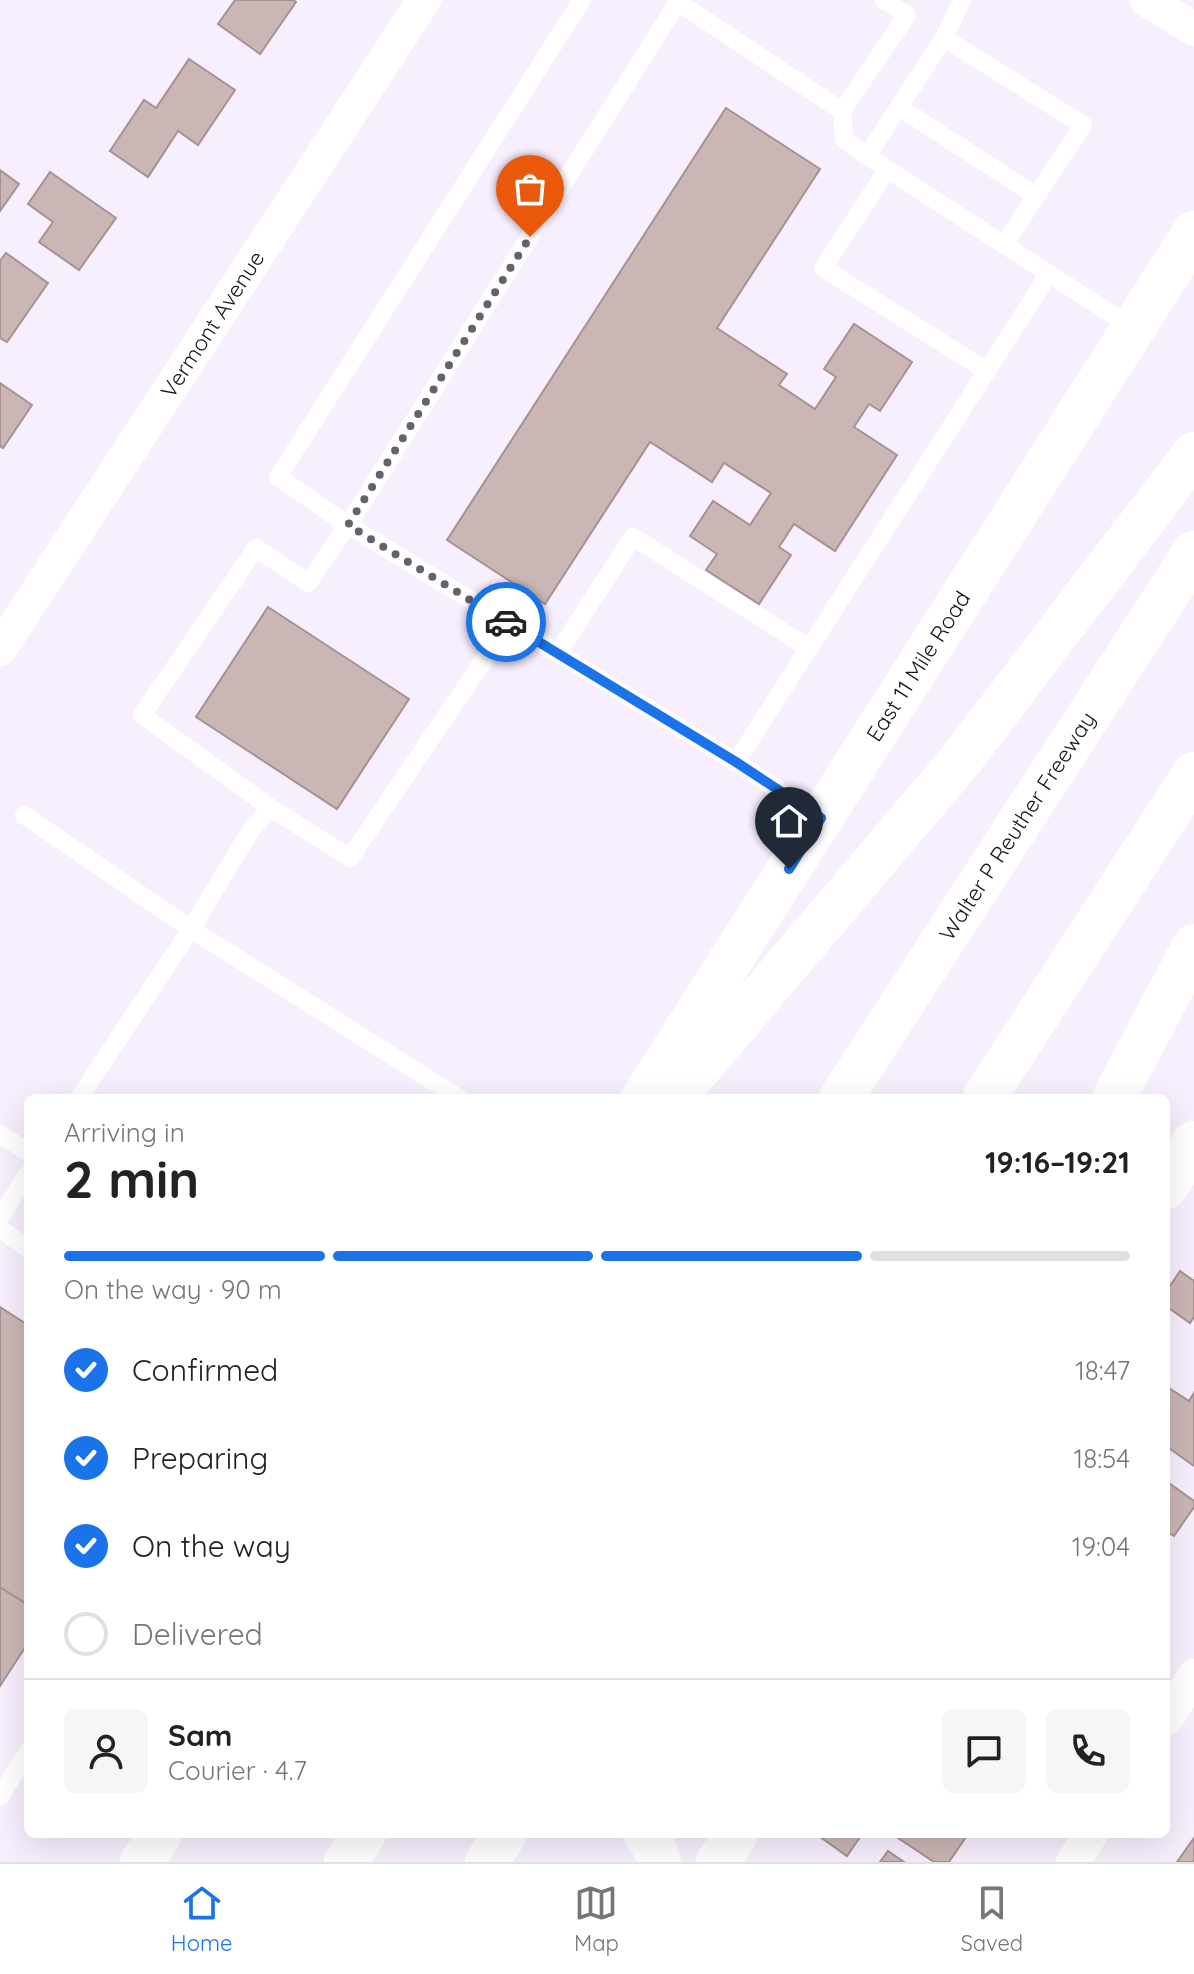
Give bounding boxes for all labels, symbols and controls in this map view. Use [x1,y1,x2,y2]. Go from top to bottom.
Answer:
pin [496,155,564,237]
icon: bag [508,167,552,211]
street label: Vermont Avenue [154,245,270,403]
courier [466,582,546,662]
street label: East 11 Mile Road [860,586,976,747]
icon: car [484,600,528,644]
street label: Walter P Reuther Freeway [933,706,1101,946]
pin [755,787,823,869]
icon: home [767,799,811,843]
text: Arriving in [64,1116,185,1149]
text: 19:16–19:21 [985,1143,1130,1181]
text: 2 min [64,1146,199,1211]
text: On the way · 90 m [64,1273,282,1306]
icon: check [64,1348,108,1392]
text: Confirmed [132,1351,278,1389]
text: 18:47 [1075,1354,1130,1387]
icon: check [64,1436,108,1480]
text: Preparing [132,1439,268,1477]
text: 18:54 [1074,1442,1130,1475]
icon: check [64,1524,108,1568]
text: On the way [132,1527,291,1565]
text: 19:04 [1072,1530,1130,1563]
text: Delivered [132,1615,263,1653]
button: person [64,1709,148,1793]
button: chat [942,1709,1026,1793]
button: phone [1046,1709,1130,1793]
text: Sam [168,1716,232,1754]
text: Courier · 4.7 [168,1754,307,1787]
tab: Home [171,1881,232,1957]
tab: Map [574,1881,619,1957]
tab: Saved [960,1881,1023,1957]

